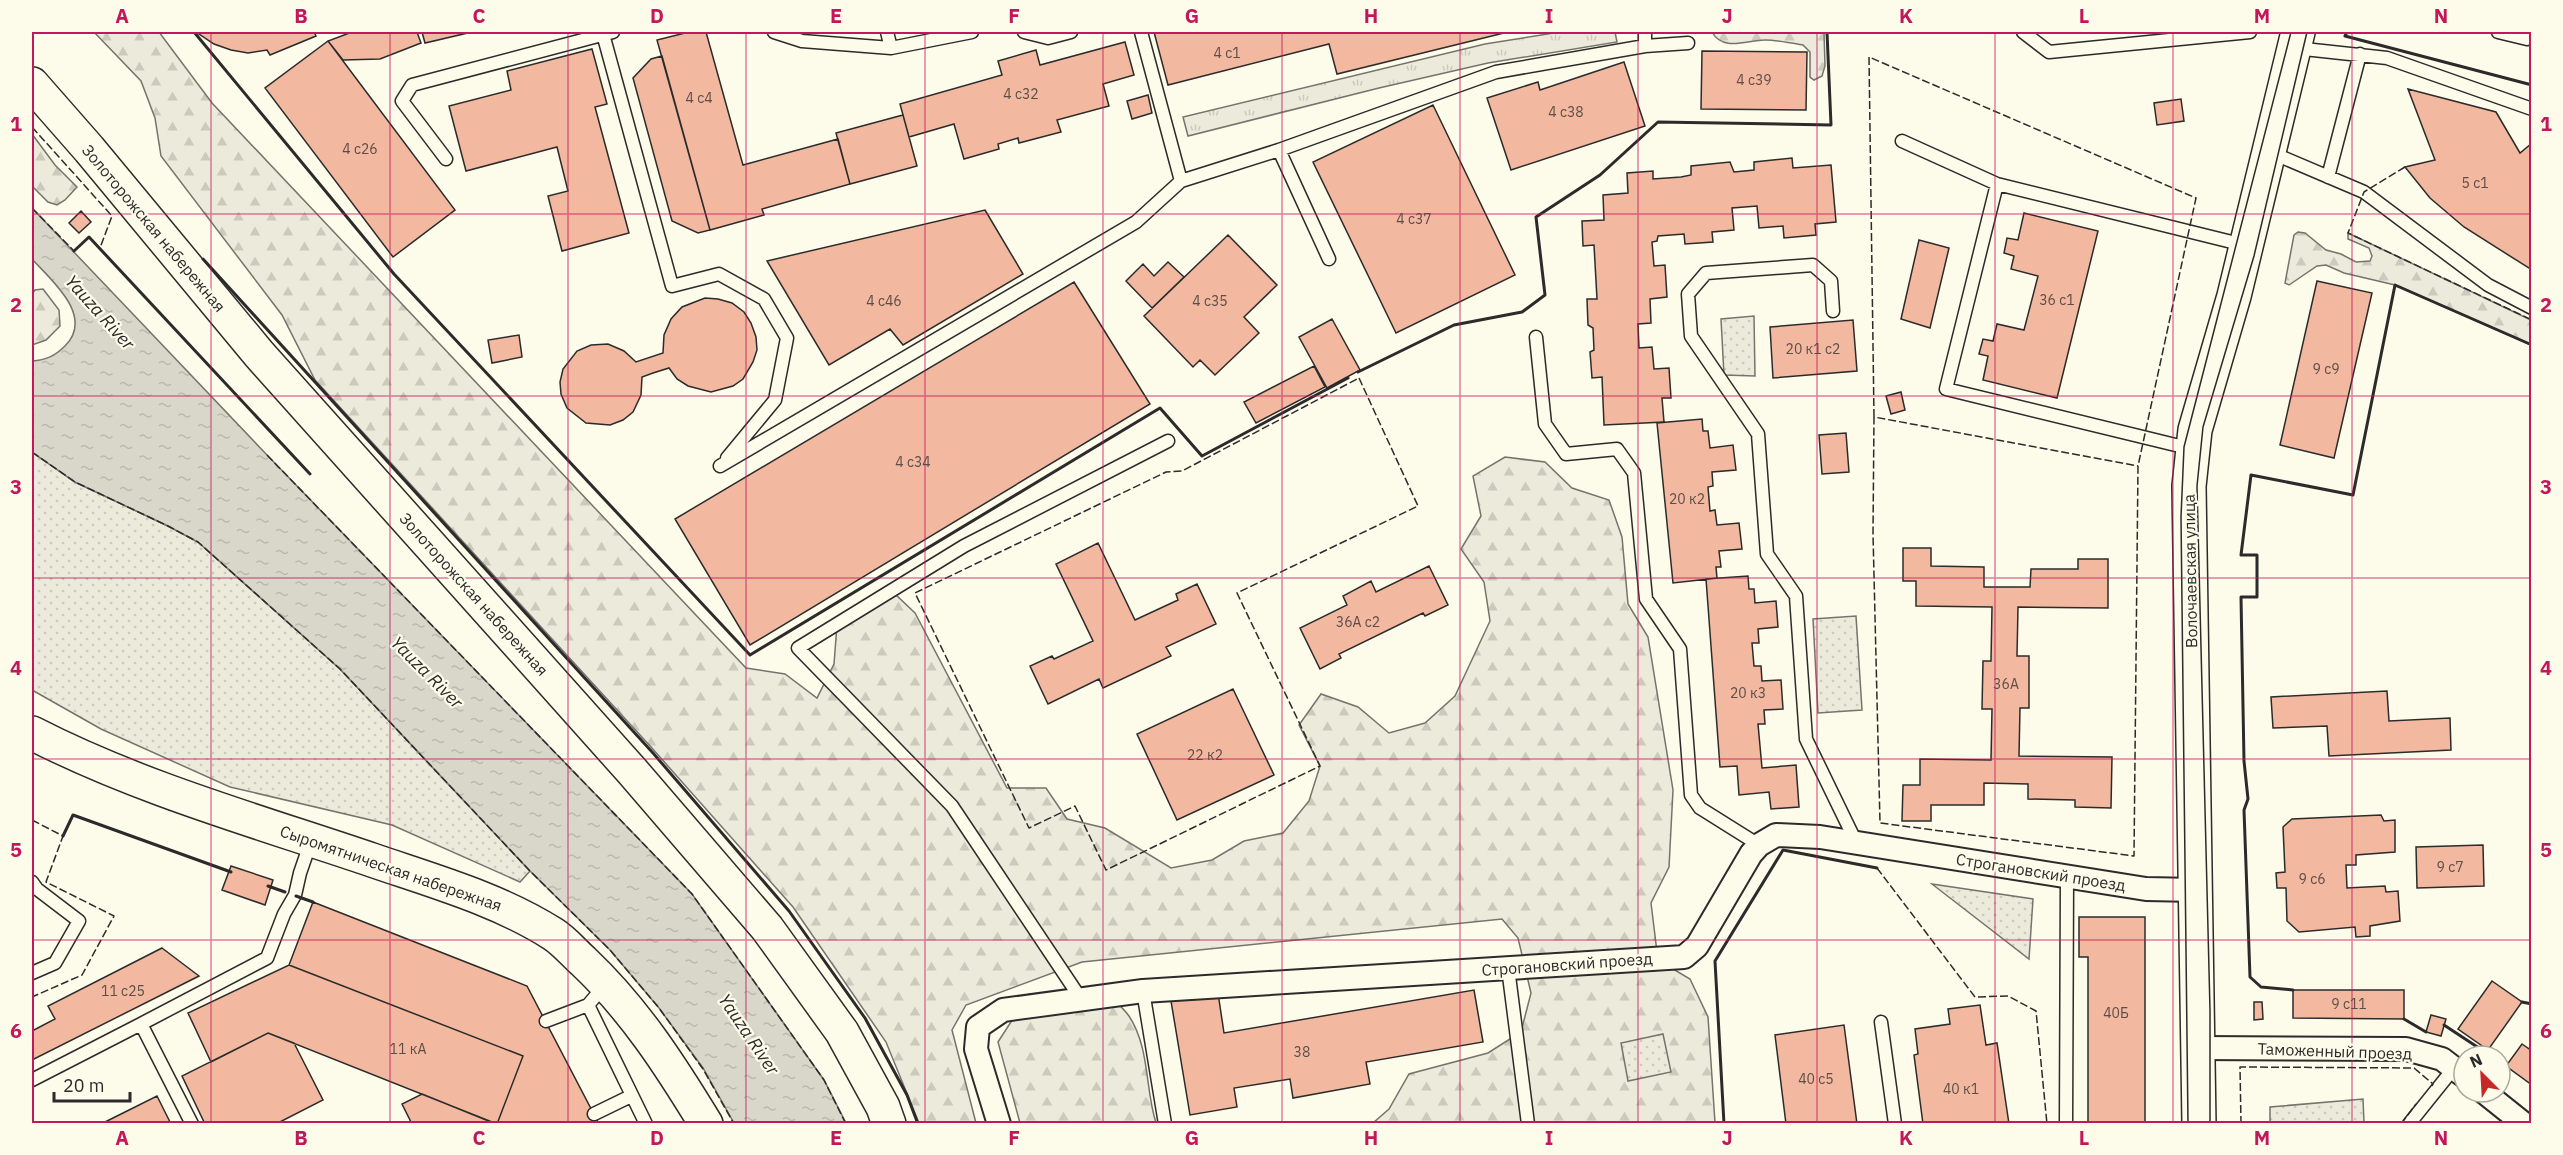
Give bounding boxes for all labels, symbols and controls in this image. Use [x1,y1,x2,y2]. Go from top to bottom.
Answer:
text: A [115,2,129,29]
text: B [294,2,308,29]
text: C [472,2,486,29]
text: D [650,2,664,29]
text: E [830,2,842,29]
text: F [1008,2,1020,29]
text: G [1185,2,1199,29]
text: H [1364,2,1378,29]
text: I [1545,2,1553,29]
text: J [1721,2,1733,29]
text: K [1899,2,1913,29]
text: L [2079,2,2089,29]
text: M [2254,2,2270,29]
text: N [2434,2,2448,29]
house number: 4 с1 [1213,44,1241,62]
house number: 4 с39 [1736,71,1772,89]
house number: 4 с32 [1003,85,1039,103]
house number: 4 с4 [685,89,713,107]
house number: 4 с38 [1548,103,1584,121]
text: 1 [10,110,22,137]
text: 1 [2540,110,2552,137]
street label: Золоторожская набережная [78,140,230,316]
house number: 4 с26 [342,140,378,158]
house number: 5 с1 [2461,174,2489,192]
house number: 4 с37 [1396,210,1432,228]
water label: Yauza River [60,270,140,355]
text: 2 [10,291,22,318]
house number: 36 с1 [2039,291,2075,309]
text: 2 [2540,291,2552,318]
house number: 4 с46 [866,292,902,310]
house number: 4 с35 [1192,292,1228,310]
house number: 20 к1 с2 [1786,340,1840,358]
house number: 9 с9 [2312,360,2340,378]
house number: 4 с34 [895,453,931,471]
text: 3 [10,473,22,500]
text: 3 [2540,473,2552,500]
house number: 20 к2 [1669,490,1705,508]
street label: Волочаевская улица [2179,493,2201,648]
street label: Золоторожская набережная [395,508,553,680]
house number: 36А с2 [1336,613,1380,631]
water label: Yauza River [386,631,468,713]
text: 4 [10,654,22,681]
text: 4 [2540,654,2552,681]
house number: 36А [1993,675,2019,693]
house number: 20 к3 [1730,684,1766,702]
house number: 22 к2 [1187,746,1223,764]
street label: Сыромятническая набережная [277,821,505,915]
text: 5 [10,836,22,863]
text: 5 [2540,836,2552,863]
street label: Строгановский проезд [1955,849,2128,895]
house number: 9 с7 [2436,858,2464,876]
house number: 9 с6 [2298,870,2326,888]
street label: Строгановский проезд [1481,948,1654,980]
house number: 11 с25 [101,982,145,1000]
water label: Yauza River [713,989,785,1079]
house number: 9 с11 [2331,995,2367,1013]
house number: 40Б [2103,1004,2129,1022]
text: 6 [10,1017,22,1044]
text: 6 [2540,1017,2552,1044]
street label: Таможенный проезд [2257,1038,2413,1064]
house number: 11 кА [390,1040,426,1058]
house number: 38 [1294,1043,1310,1061]
north arrow [2452,1044,2512,1104]
text: N [2467,1049,2485,1072]
scale bar [54,1065,130,1103]
house number: 40 с5 [1798,1070,1834,1088]
text: 20 m [63,1074,105,1097]
house number: 40 к1 [1943,1080,1979,1098]
text: A [115,1124,129,1151]
text: B [294,1124,308,1151]
text: C [472,1124,486,1151]
text: D [650,1124,664,1151]
text: E [830,1124,842,1151]
text: F [1008,1124,1020,1151]
text: G [1185,1124,1199,1151]
text: H [1364,1124,1378,1151]
text: I [1545,1124,1553,1151]
text: J [1721,1124,1733,1151]
text: K [1899,1124,1913,1151]
text: L [2079,1124,2089,1151]
text: M [2254,1124,2270,1151]
text: N [2434,1124,2448,1151]

